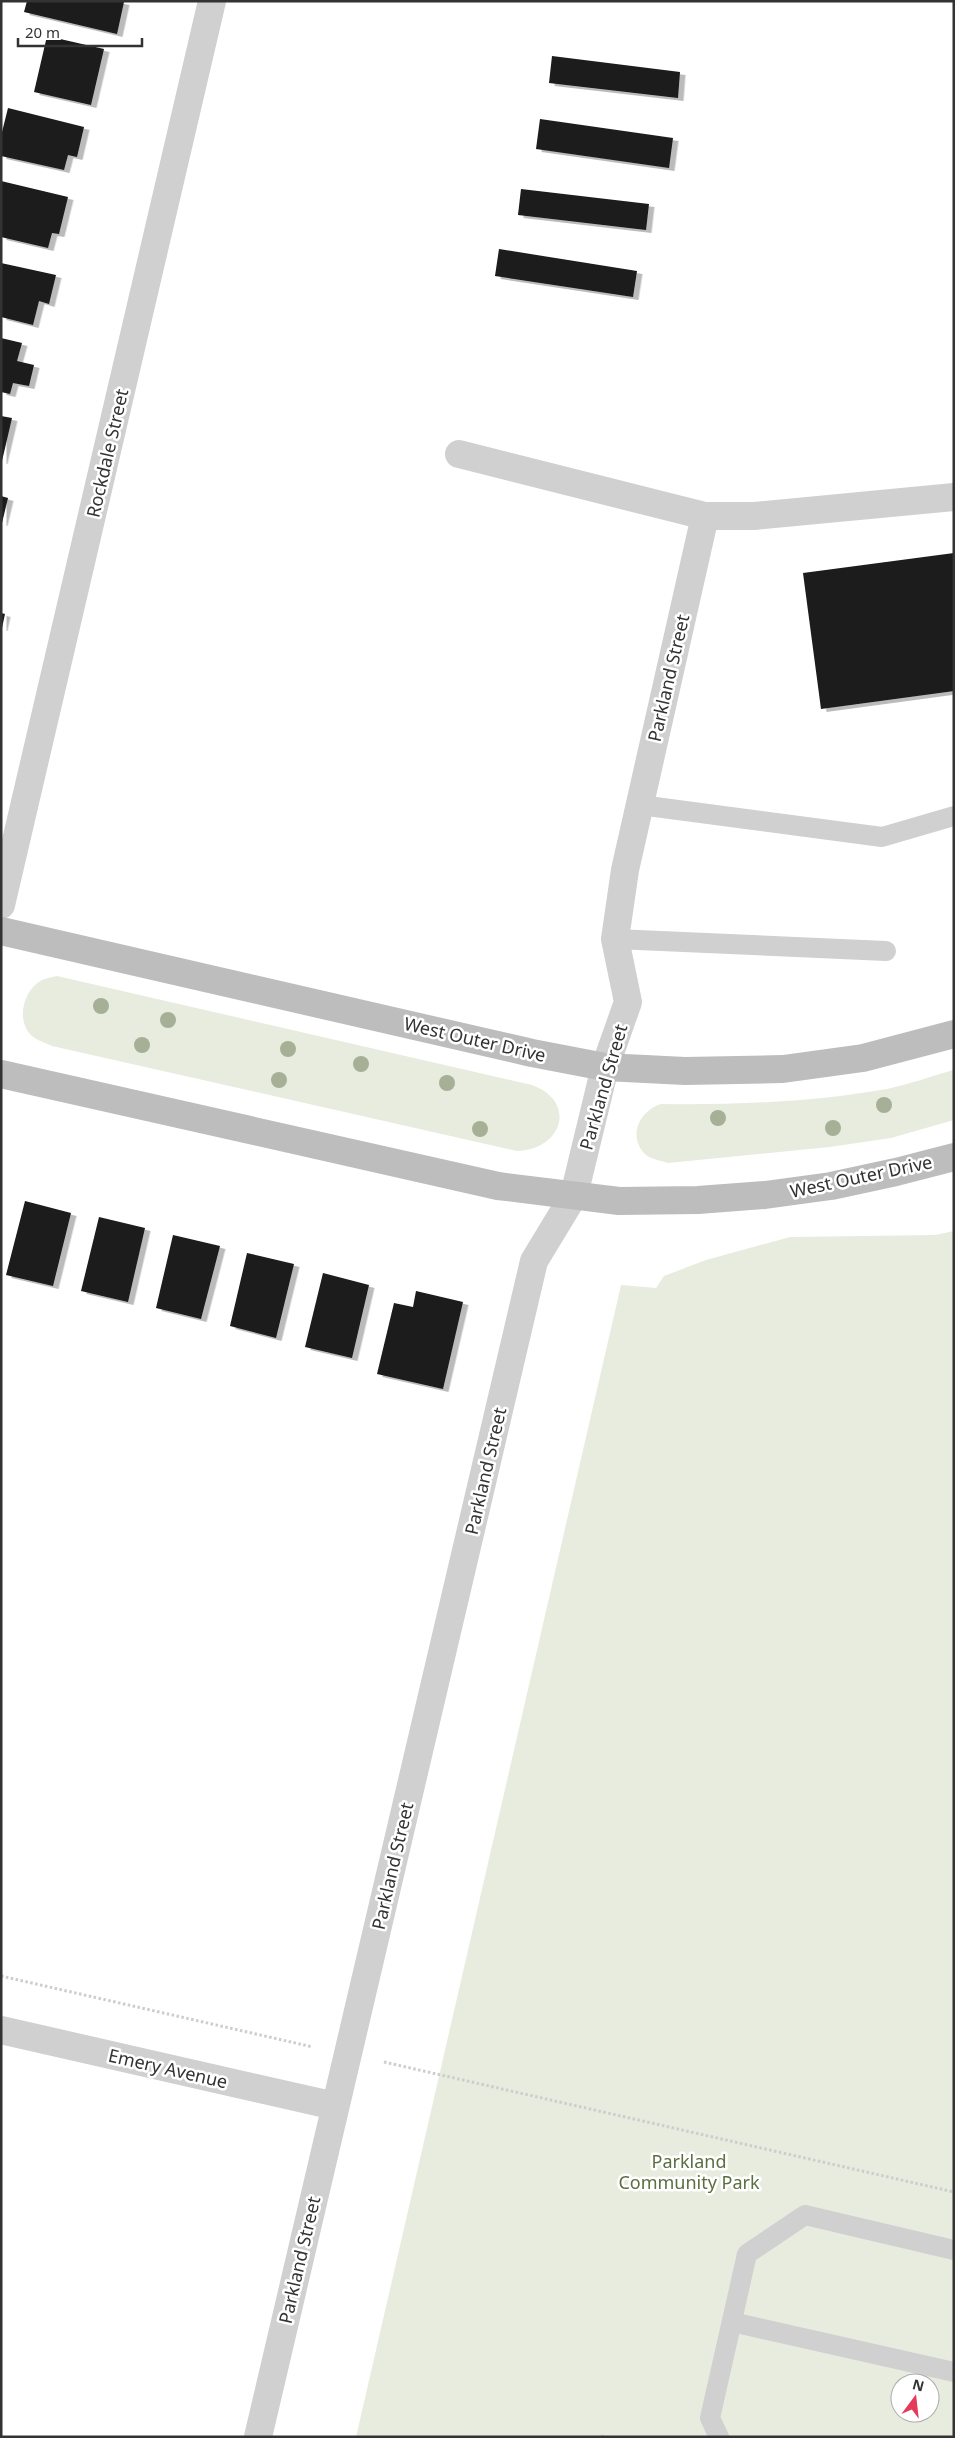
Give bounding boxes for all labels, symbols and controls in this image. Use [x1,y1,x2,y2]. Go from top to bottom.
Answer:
scale bar [18,15,141,47]
text: 20 m [25,22,60,42]
street label: Rockdale Street [81,386,134,520]
street label: Parkland Street [642,612,694,744]
street label: West Outer Drive [402,1011,548,1067]
street label: Parkland Street [574,1021,633,1153]
street label: West Outer Drive [788,1149,934,1203]
street label: Parkland Street [459,1405,511,1537]
street label: Parkland Street [366,1800,418,1932]
street label: Emery Avenue [106,2043,230,2093]
park label: Parkland Community Park [618,2149,760,2194]
street label: Parkland Street [273,2194,325,2326]
north arrow [890,2373,940,2423]
text: N [911,2374,926,2396]

